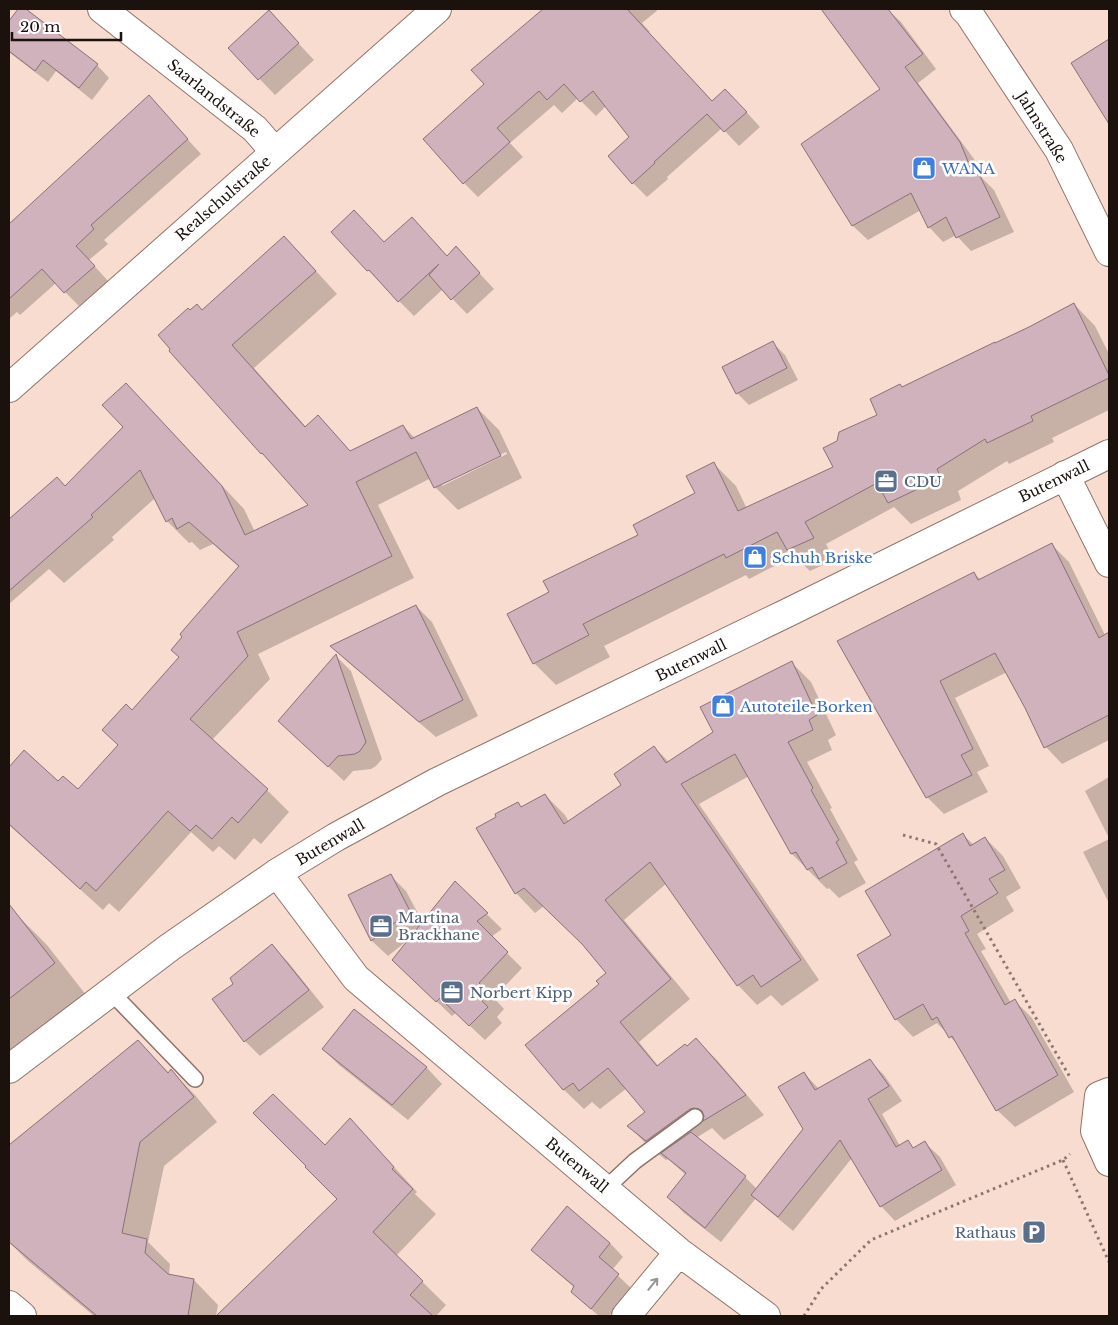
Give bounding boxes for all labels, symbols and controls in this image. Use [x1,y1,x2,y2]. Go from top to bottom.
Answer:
scale bar [12,10,121,42]
text: 20 m [20,17,60,36]
street label: Saarlandstraße [164,55,264,141]
street label: Jahnstraße [1011,86,1072,166]
street label: Realschulstraße [171,151,275,245]
shop icon: WANA [911,155,937,181]
place label: WANA [941,159,995,178]
street label: Butenwall [1015,456,1093,506]
office icon: CDU [873,468,899,494]
place label: CDU [904,472,942,491]
shop icon: Schuh Briske [742,544,768,570]
place label: Schuh Briske [772,548,873,567]
street label: Butenwall [652,635,730,685]
shop icon: Autoteile-Borken [710,693,736,719]
place label: Autoteile-Borken [739,697,873,716]
street label: Butenwall [292,815,368,869]
place label: Martina Brackhane [398,908,480,944]
office icon: Martina Brackhane [368,913,394,939]
office icon: Norbert Kipp [439,979,465,1005]
place label: Norbert Kipp [470,983,573,1002]
street label: Butenwall [542,1133,612,1197]
parking icon: Rathaus [1021,1219,1047,1245]
place label: Rathaus [955,1223,1016,1242]
one-way arrow [647,1278,658,1291]

